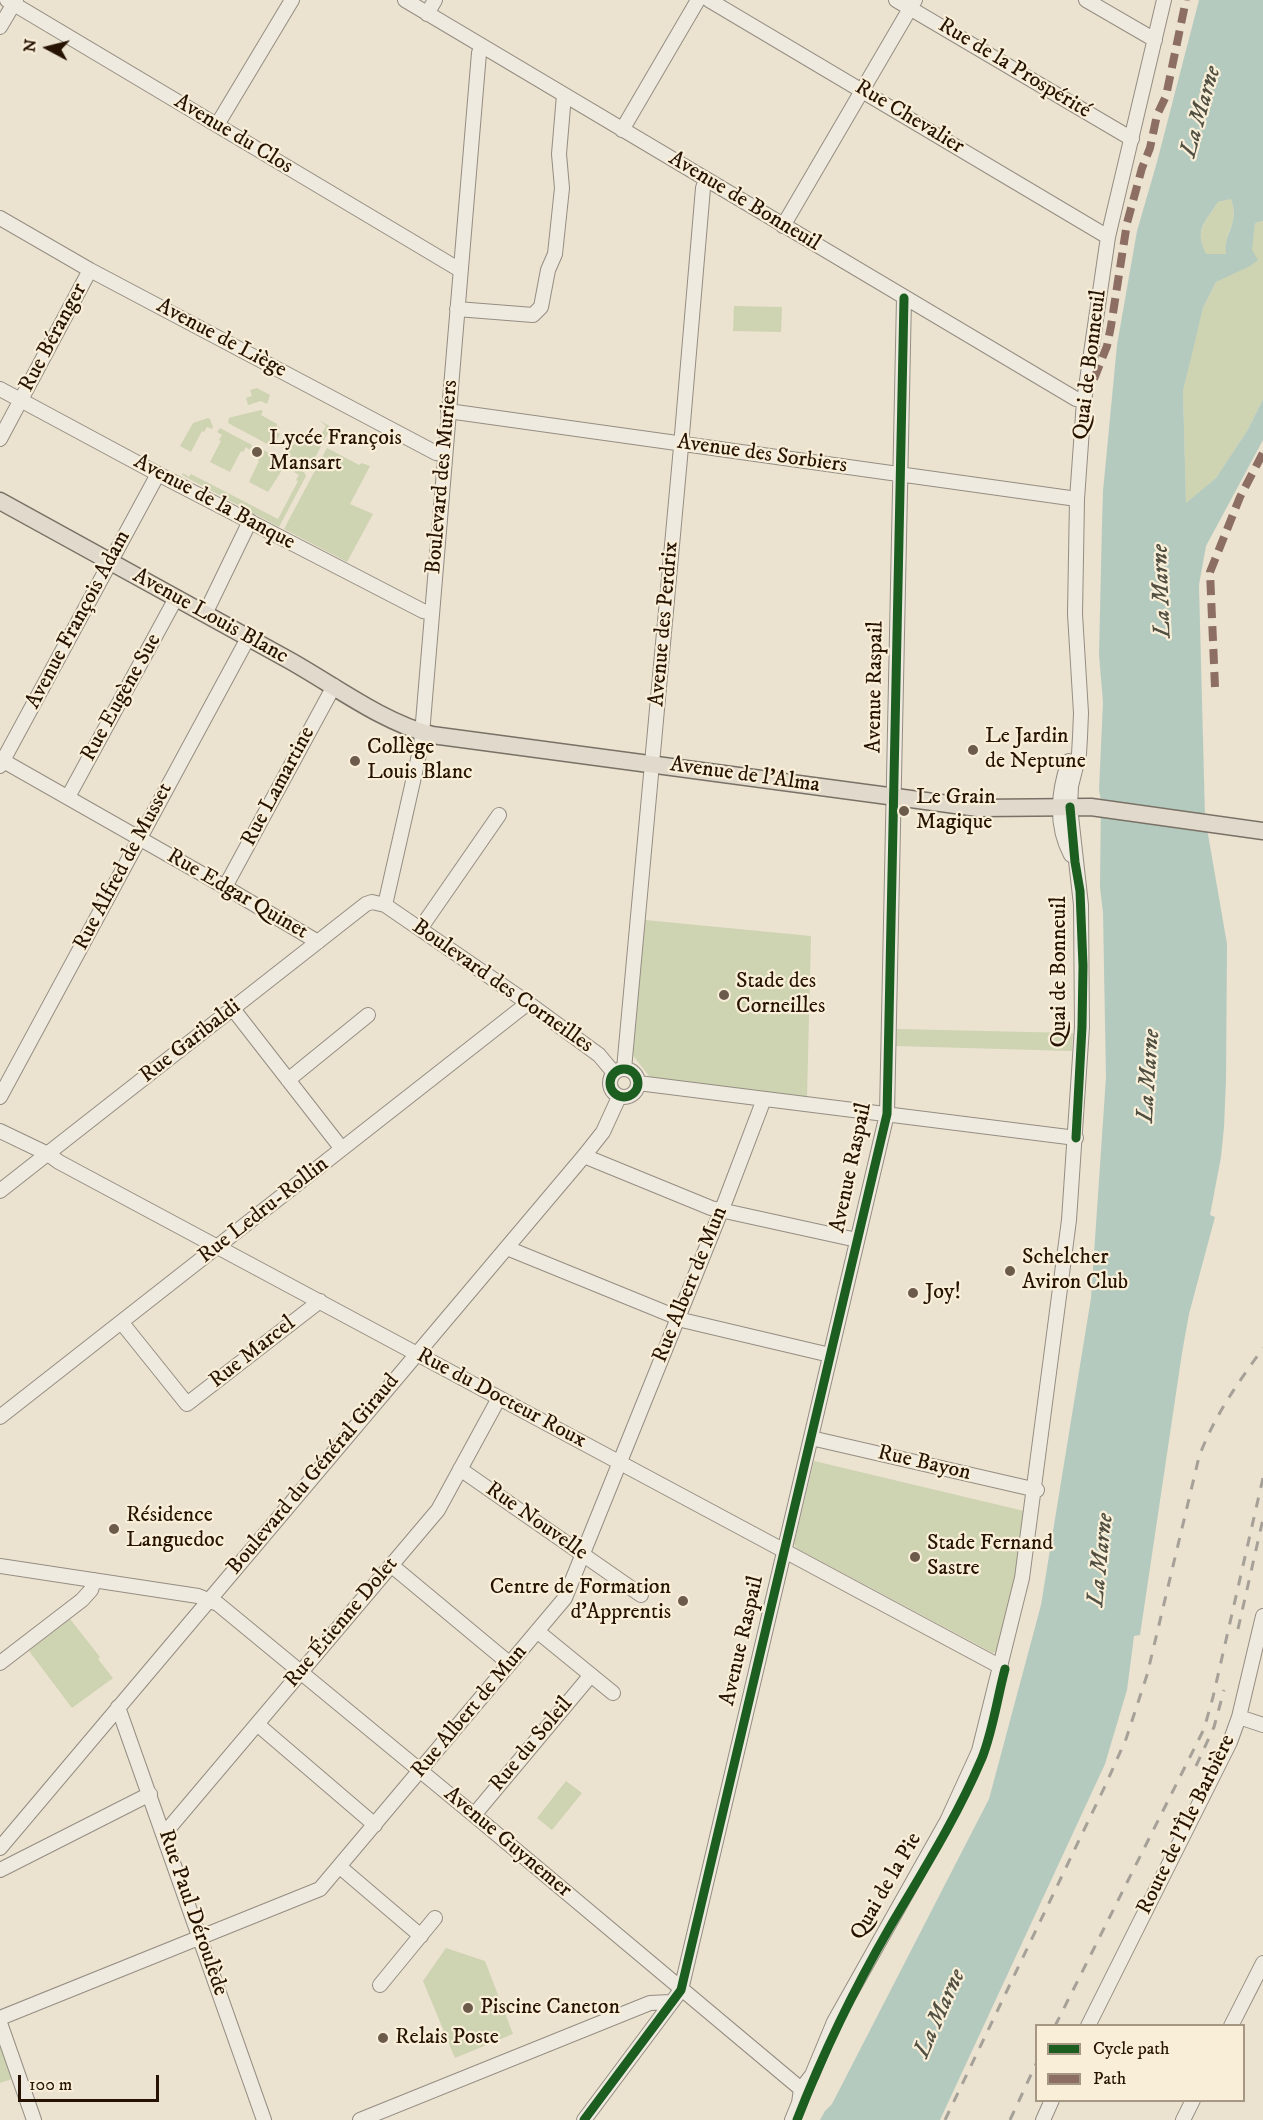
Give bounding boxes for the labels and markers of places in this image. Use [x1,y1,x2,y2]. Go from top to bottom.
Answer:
place label: Lycée François Mansart [269,426,402,478]
marker: Lycée François Mansart [250,445,264,459]
place label: Le Jardin de Neptune [985,724,1086,776]
place label: Collège Louis Blanc [367,735,473,786]
marker: Le Jardin de Neptune [966,743,980,757]
marker: Collège Louis Blanc [348,754,362,768]
place label: Le Grain Magique [916,785,996,836]
marker: Le Grain Magique [897,804,911,818]
place label: Stade des Corneilles [736,969,825,1020]
marker: Stade des Corneilles [717,988,731,1002]
place label: Schelcher Aviron Club [1022,1245,1128,1296]
marker: Schelcher Aviron Club [1003,1264,1017,1278]
place label: Joy! [925,1280,961,1306]
marker: Joy! [906,1286,920,1300]
place label: Résidence Languedoc [126,1503,224,1554]
marker: Résidence Languedoc [107,1522,121,1536]
place label: Stade Fernand Sastre [927,1531,1053,1582]
marker: Stade Fernand Sastre [908,1550,922,1564]
place label: Centre de Formation d'Apprentis [490,1575,671,1627]
marker: Centre de Formation d'Apprentis [676,1594,690,1608]
place label: Piscine Caneton [480,1995,620,2021]
marker: Piscine Caneton [461,2001,475,2015]
place label: Relais Poste [395,2025,499,2051]
marker: Relais Poste [376,2031,390,2045]

